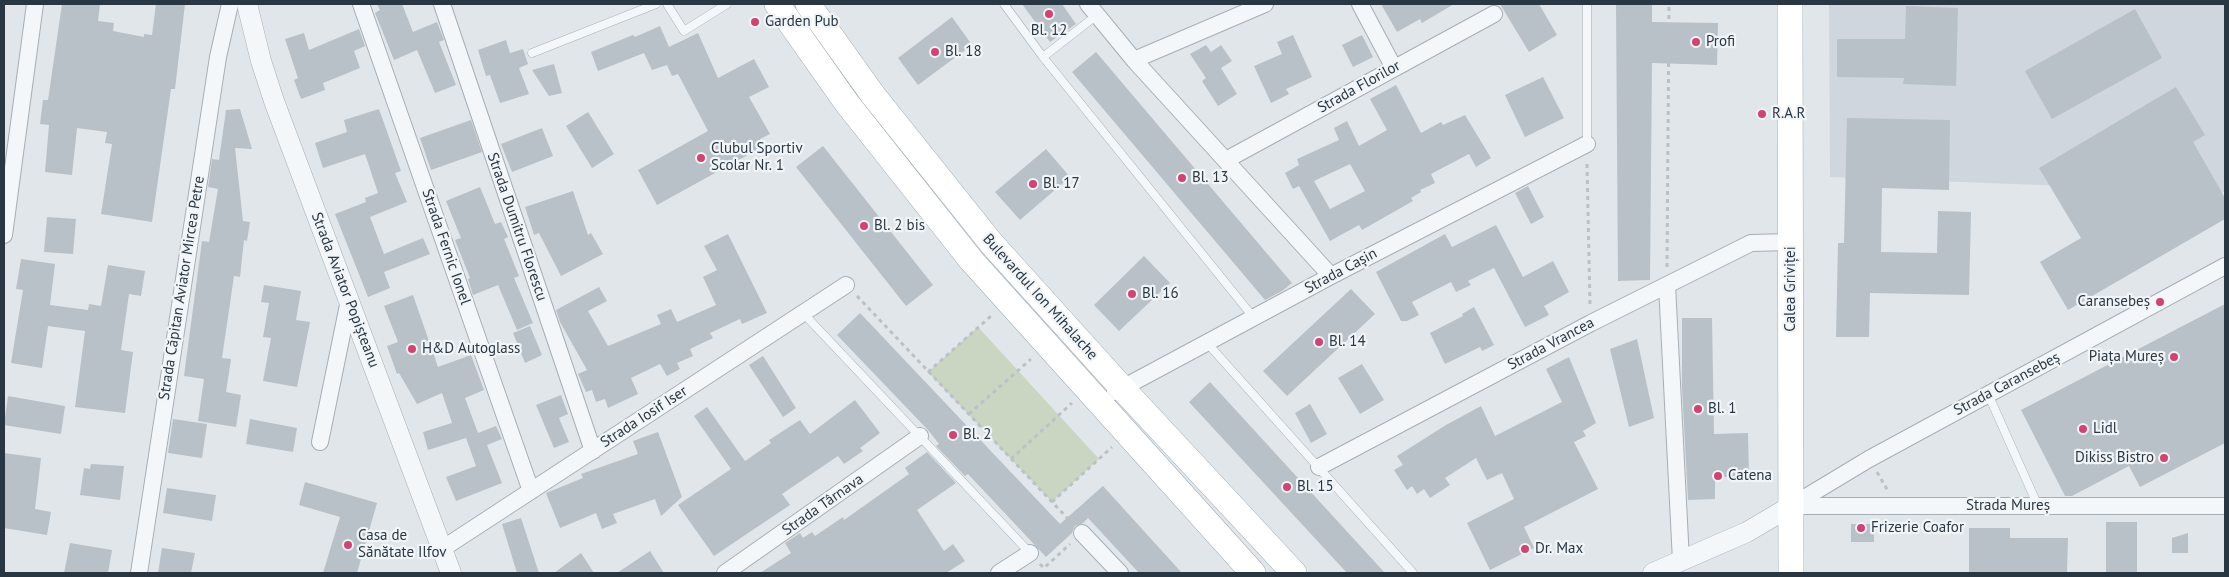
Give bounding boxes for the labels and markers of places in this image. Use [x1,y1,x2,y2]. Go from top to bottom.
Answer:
marker: Bl. 12 [1043,8,1055,20]
place label: Garden Pub [765,13,839,31]
marker: Garden Pub [749,16,761,28]
place label: Bl. 12 [1031,22,1067,40]
place label: Profi [1706,33,1735,51]
marker: Profi [1690,36,1702,48]
place label: Bl. 18 [945,43,982,61]
marker: Bl. 18 [929,46,941,58]
place label: R.A.R [1772,105,1805,123]
marker: R.A.R [1756,108,1768,120]
place label: Clubul Sportiv Scolar Nr. 1 [711,140,803,175]
marker: Clubul Sportiv Scolar Nr. 1 [695,152,707,164]
place label: Bl. 13 [1192,169,1229,187]
marker: Bl. 13 [1176,172,1188,184]
place label: Bl. 17 [1043,175,1080,193]
marker: Bl. 17 [1027,178,1039,190]
place label: Bl. 2 bis [874,217,925,235]
marker: Bl. 2 bis [858,220,870,232]
place label: Bl. 16 [1142,285,1179,303]
marker: Bl. 16 [1126,288,1138,300]
place label: Caransebeș [2078,293,2150,311]
marker: Caransebeș [2154,296,2166,308]
place label: Bl. 14 [1329,333,1366,351]
marker: Bl. 14 [1313,336,1325,348]
place label: H&D Autoglass [422,340,520,358]
marker: H&D Autoglass [406,343,418,355]
place label: Piața Mureș [2089,348,2164,366]
marker: Piața Mureș [2168,351,2180,363]
place label: Bl. 1 [1708,400,1737,418]
marker: Bl. 1 [1692,403,1704,415]
place label: Lidl [2093,420,2117,438]
marker: Lidl [2077,423,2089,435]
place label: Bl. 2 [963,426,992,444]
marker: Bl. 2 [947,429,959,441]
place label: Dikiss Bistro [2075,449,2154,467]
marker: Dikiss Bistro [2158,452,2170,464]
place label: Catena [1728,467,1772,485]
marker: Catena [1712,470,1724,482]
place label: Bl. 15 [1297,478,1334,496]
marker: Bl. 15 [1281,481,1293,493]
place label: Frizerie Coafor [1871,519,1964,537]
marker: Frizerie Coafor [1855,522,1867,534]
place label: Casa de Sănătate Ilfov [358,527,447,562]
marker: Casa de Sănătate Ilfov [342,539,354,551]
place label: Dr. Max [1535,540,1583,558]
marker: Dr. Max [1519,543,1531,555]

